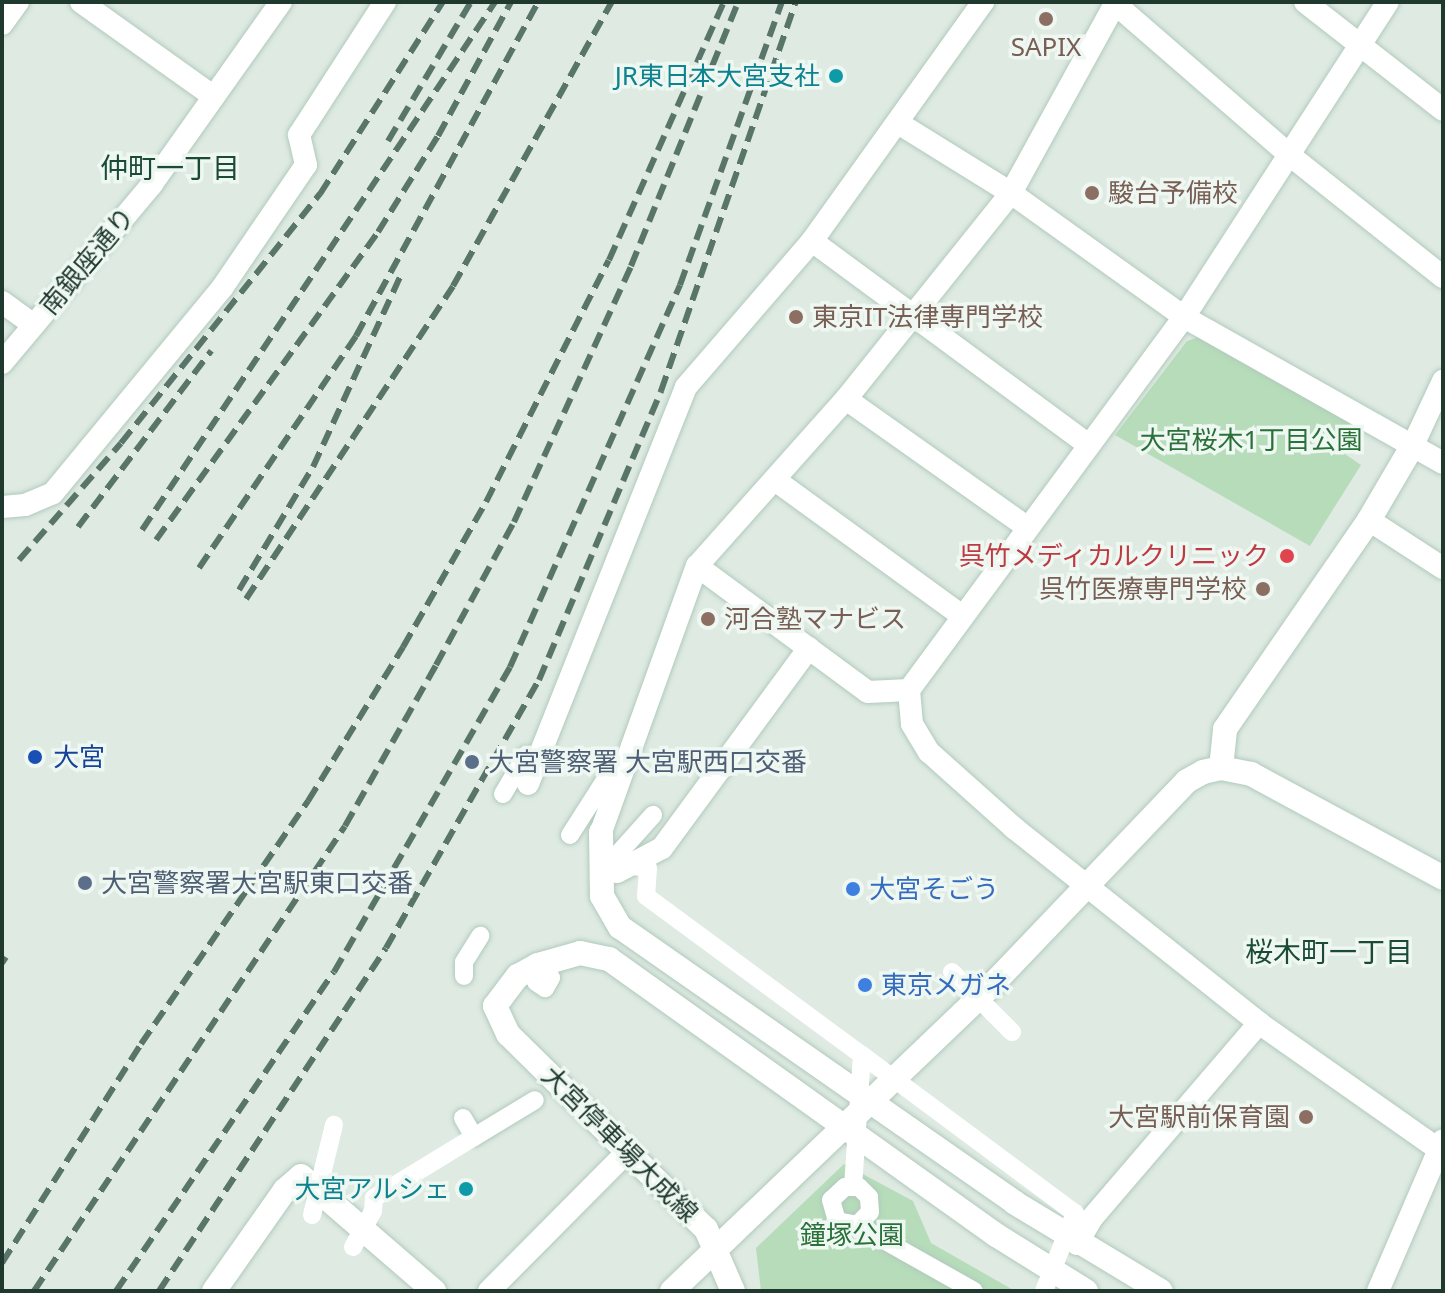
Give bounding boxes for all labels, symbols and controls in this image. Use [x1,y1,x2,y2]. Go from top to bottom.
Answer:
marker: SAPIX [1037,10,1055,28]
place label: SAPIX [1011,31,1081,63]
place label: JR東日本大宮支社 [615,60,820,92]
marker: JR東日本大宮支社 [827,67,845,85]
district label: 仲町一丁目 [100,150,240,184]
place label: 駿台予備校 [1108,177,1238,209]
marker: 駿台予備校 [1083,184,1101,202]
street label: 南銀座通り [33,201,141,321]
place label: 東京IT法律専門学校 [812,301,1043,333]
marker: 東京IT法律専門学校 [787,308,805,326]
park label: 大宮桜木1丁目公園 [1140,424,1362,456]
place label: 呉竹メディカルクリニック [957,540,1269,572]
marker: 呉竹メディカルクリニック [1276,545,1298,567]
place label: 呉竹医療専門学校 [1039,573,1247,605]
marker: 呉竹医療専門学校 [1254,580,1272,598]
place label: 河合塾マナビス [724,603,906,635]
marker: 河合塾マナビス [699,610,717,628]
place label: 大宮 [53,741,105,773]
marker: 大宮 [24,746,46,768]
place label: 大宮警察署 大宮駅西口交番 [488,746,807,778]
marker: 大宮警察署 大宮駅西口交番 [463,753,481,771]
place label: 大宮警察署大宮駅東口交番 [101,867,413,899]
place label: 大宮そごう [869,873,999,905]
marker: 大宮警察署大宮駅東口交番 [76,874,94,892]
marker: 大宮そごう [844,880,862,898]
district label: 桜木町一丁目 [1245,934,1413,968]
place label: 東京メガネ [881,969,1011,1001]
marker: 東京メガネ [856,976,874,994]
street label: 大宮停車場大成線 [535,1059,705,1229]
place label: 大宮駅前保育園 [1108,1101,1290,1133]
marker: 大宮駅前保育園 [1297,1108,1315,1126]
place label: 大宮アルシェ [294,1173,450,1205]
marker: 大宮アルシェ [457,1180,475,1198]
park label: 鐘塚公園 [800,1219,904,1251]

